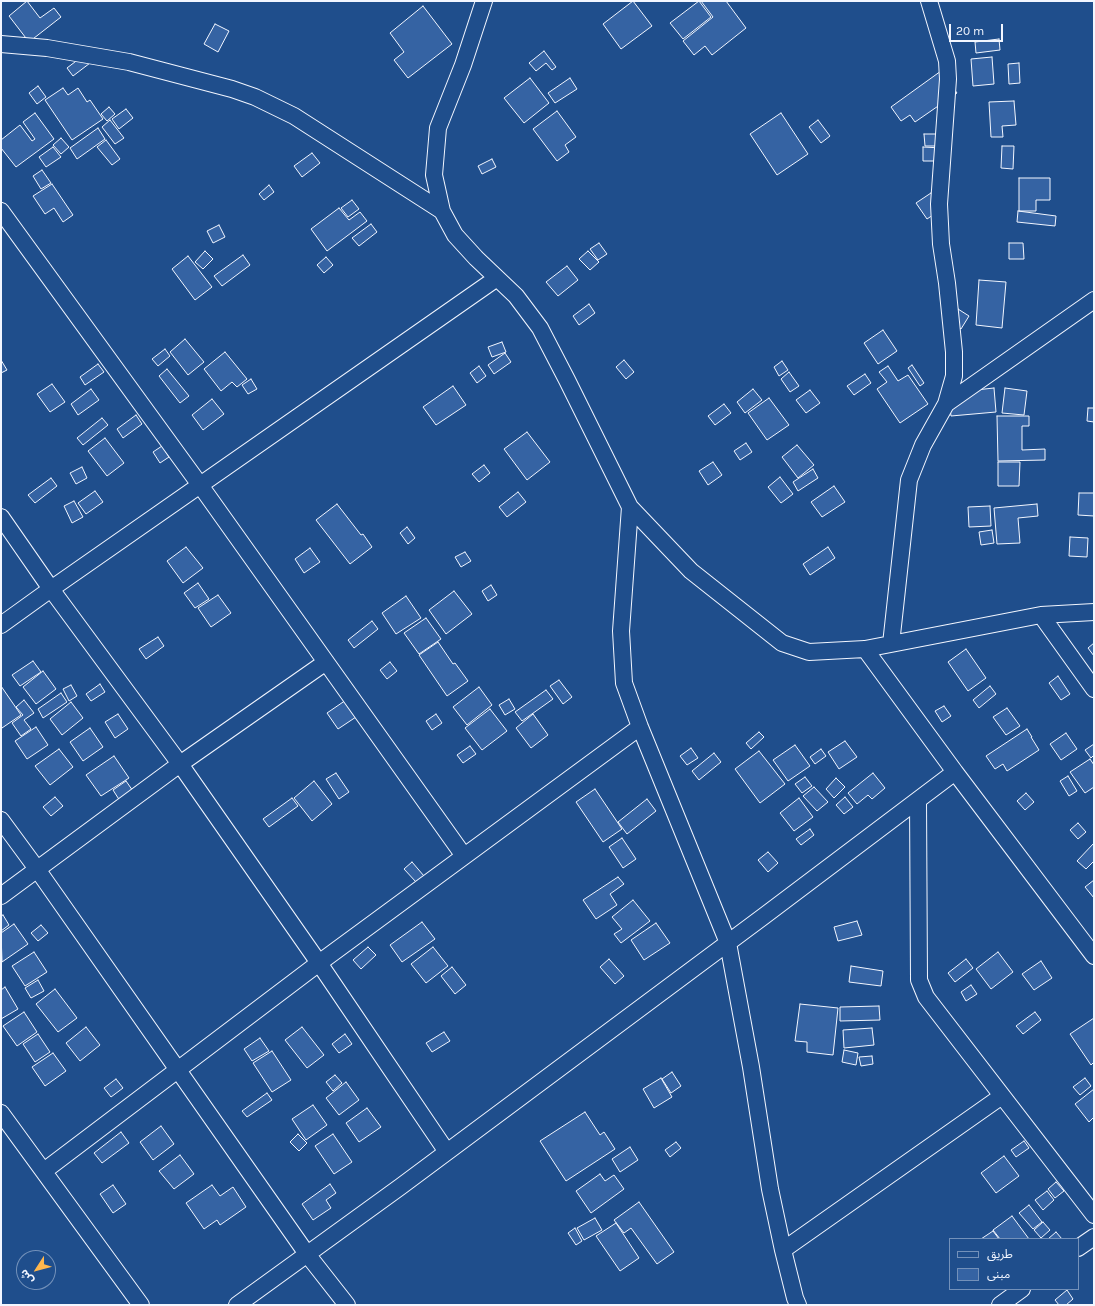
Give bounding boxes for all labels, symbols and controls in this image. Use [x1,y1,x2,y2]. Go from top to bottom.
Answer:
scale bar [951,16,1005,42]
text: 20 m [956,24,984,38]
legend [949,1238,1079,1290]
text: طريق [987,1247,1013,1261]
north arrow [16,1250,56,1290]
text: ش [17,1267,36,1287]
text: مبنى [987,1267,1010,1281]

